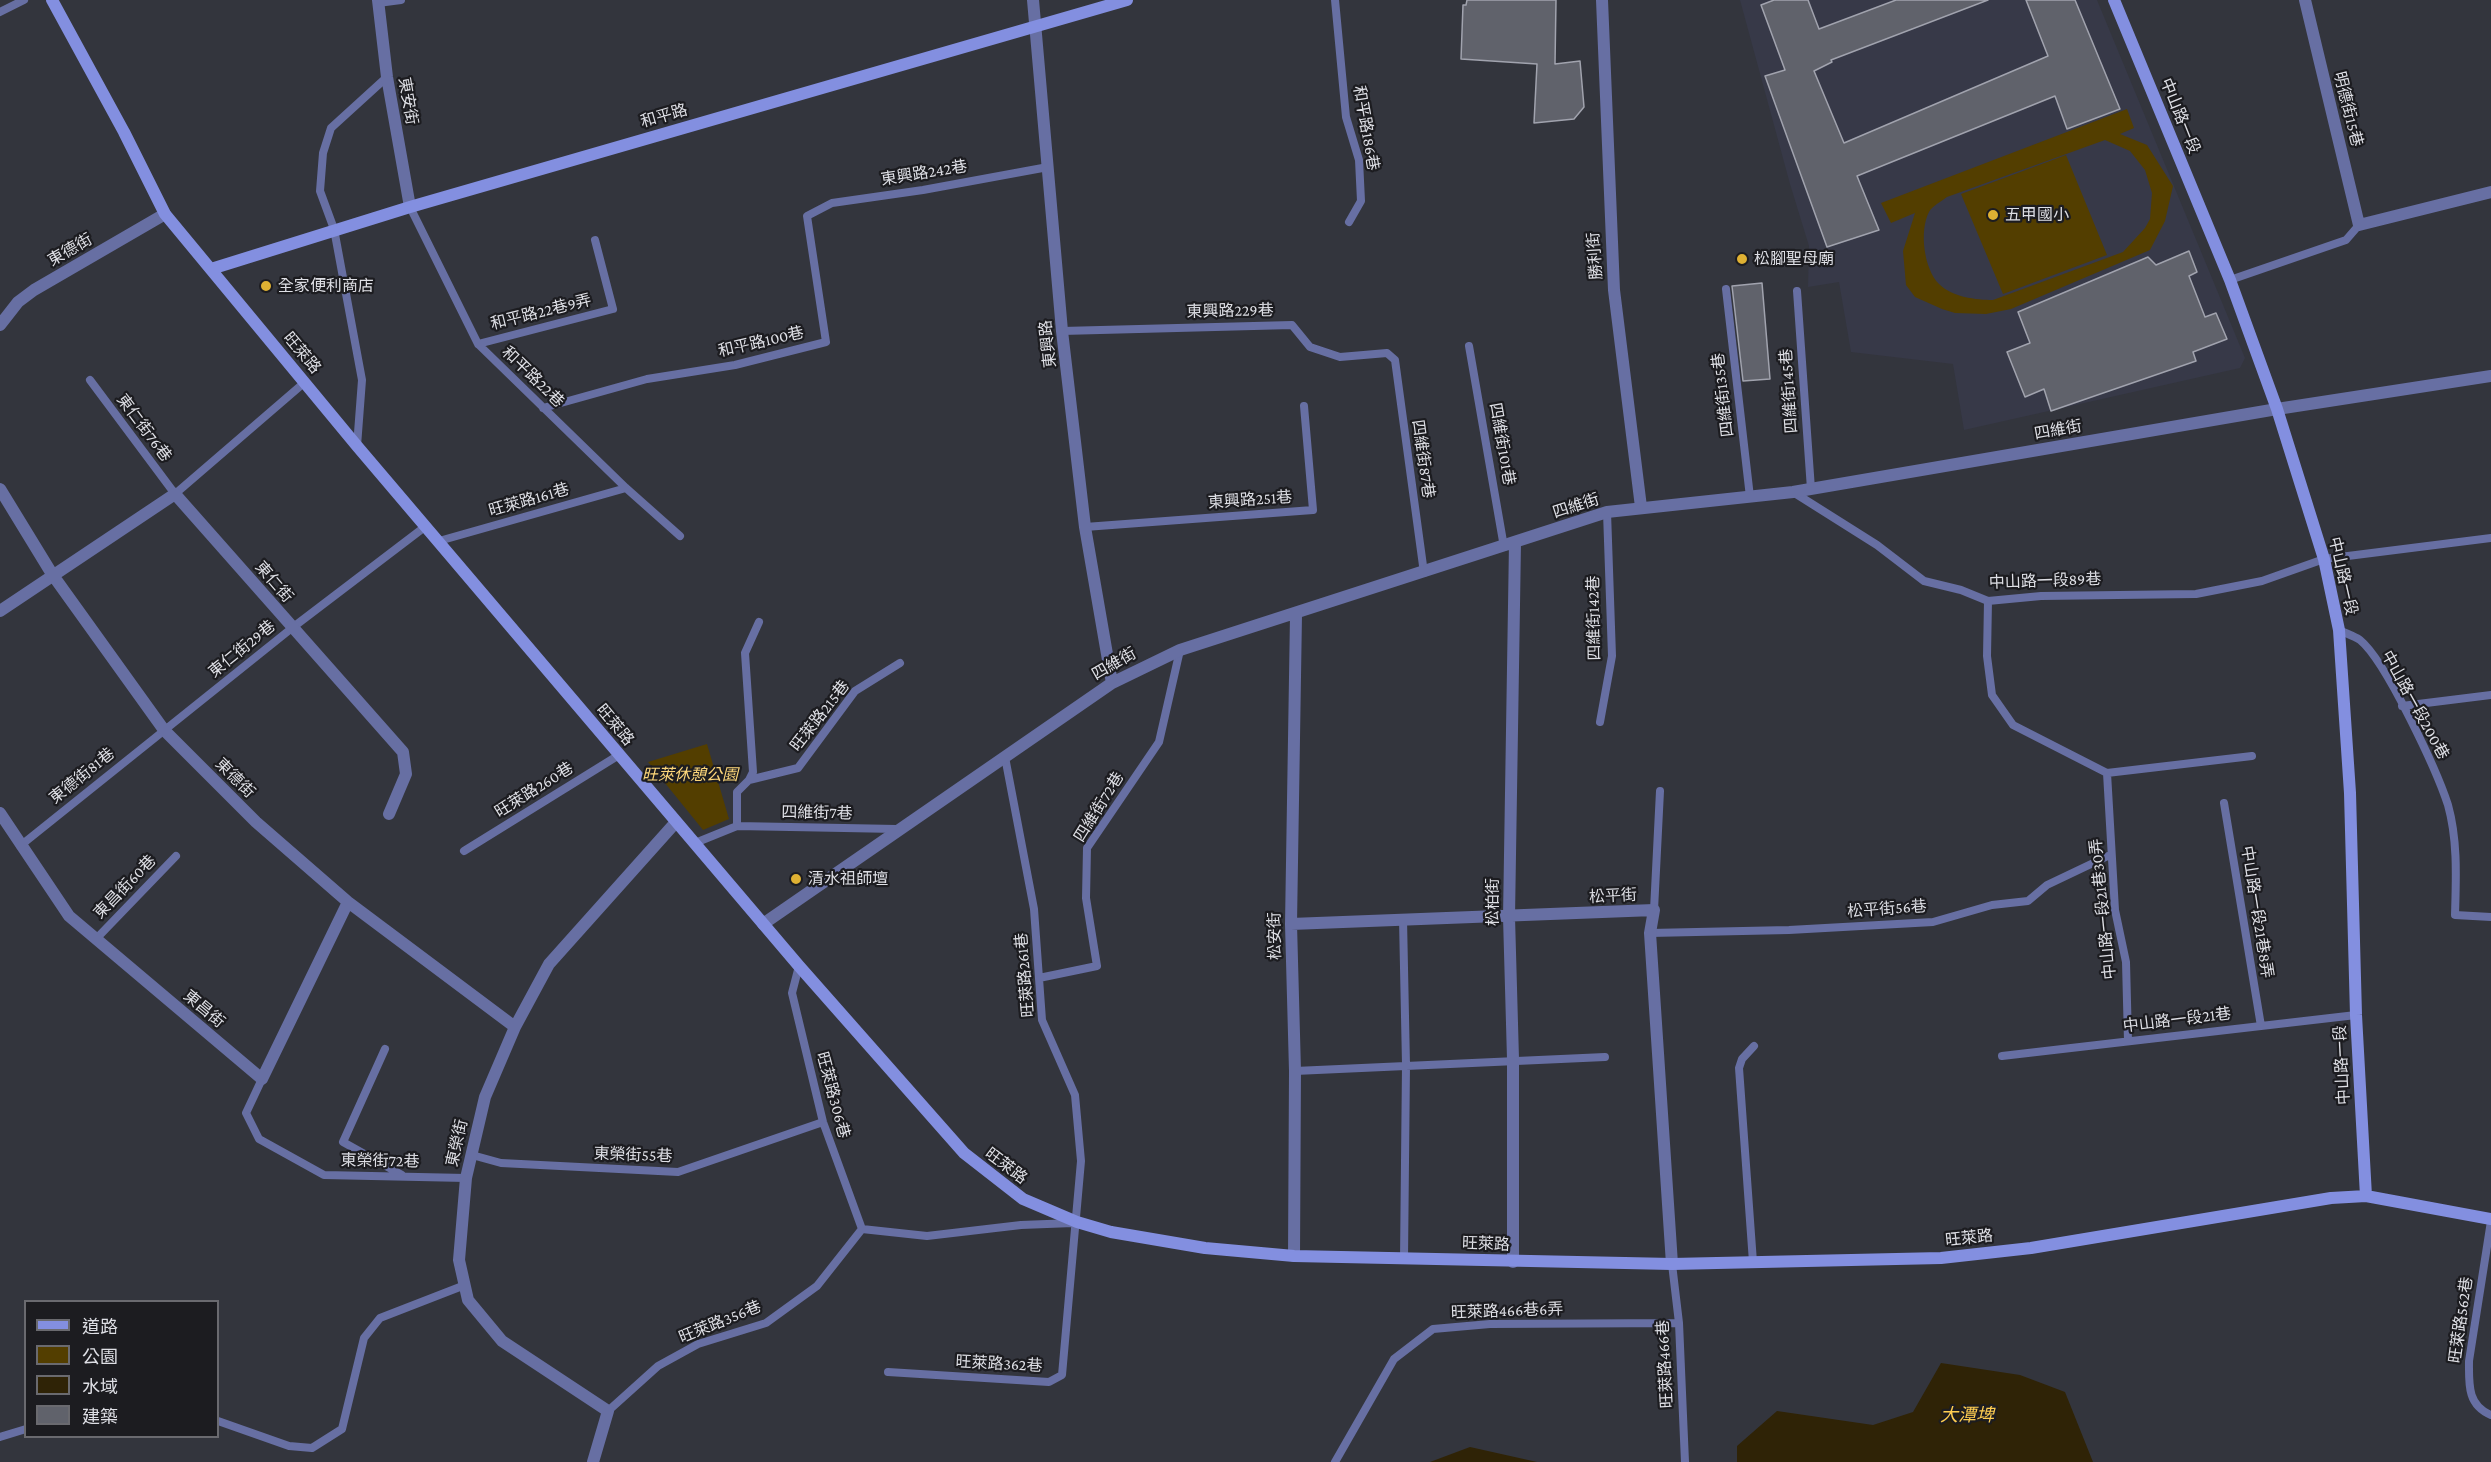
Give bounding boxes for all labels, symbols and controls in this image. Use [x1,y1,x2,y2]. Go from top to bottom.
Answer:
street label: 明德街15巷 [2329,69,2367,149]
street label: 中山路一段 [2156,75,2204,157]
street label: 東安街 [394,76,422,126]
street label: 和平路186巷 [1349,84,1383,172]
street label: 和平路 [638,100,690,132]
street label: 東興路242巷 [879,157,969,189]
place label: 五甲國小 [2005,205,2069,225]
marker: 五甲國小 [1986,208,2000,222]
street label: 東德街 [44,230,96,270]
street label: 勝利街 [1584,231,1606,281]
place label: 松腳聖母廟 [1754,249,1834,269]
marker: 松腳聖母廟 [1735,252,1749,266]
place label: 全家便利商店 [278,276,374,296]
marker: 全家便利商店 [259,279,273,293]
street label: 和平路22巷9弄 [489,290,593,334]
street label: 東興路229巷 [1186,301,1274,321]
street label: 東興路 [1036,319,1060,369]
street label: 和平路100巷 [716,323,806,361]
street label: 旺萊路 [279,328,325,378]
street label: 和平路22巷 [498,343,568,411]
street label: 四維街145巷 [1776,348,1802,434]
street label: 四維街135巷 [1708,352,1738,438]
street label: 東仁街76巷 [112,391,176,465]
street label: 四維街101巷 [1485,401,1519,487]
street label: 四維街 [2033,416,2083,444]
street label: 四維街87巷 [1408,418,1438,500]
street label: 旺萊路161巷 [487,479,571,521]
street label: 東興路251巷 [1207,487,1293,513]
street label: 四維街 [1550,489,1602,523]
street label: 中山路一段 [2325,535,2361,617]
street label: 東仁街 [251,558,297,606]
street label: 中山路一段89巷 [1988,569,2102,593]
street label: 四維街142巷 [1584,575,1604,661]
street label: 東仁街29巷 [205,616,279,682]
street label: 四維街 [1088,644,1140,684]
street label: 中山路一段200巷 [2377,647,2453,763]
street label: 旺萊路215巷 [786,677,854,755]
street label: 旺萊路 [592,700,638,750]
street label: 東德街81巷 [46,744,118,808]
street label: 東德街 [211,754,259,802]
street label: 旺萊路260巷 [491,758,577,822]
park label: 旺萊休憩公園 [642,765,738,785]
street label: 四維街72巷 [1070,768,1128,846]
street label: 四維街7巷 [781,803,853,823]
street label: 中山路一段21巷30弄 [2086,838,2120,980]
street label: 中山路一段21巷8弄 [2237,845,2277,979]
street label: 東昌街60巷 [90,851,160,923]
place label: 清水祖師壇 [808,869,888,889]
marker: 清水祖師壇 [789,872,803,886]
street label: 松柏街 [1483,878,1503,926]
street label: 松平街 [1589,885,1637,907]
street label: 松平街56巷 [1847,897,1927,921]
street label: 松安街 [1265,912,1285,960]
street label: 旺萊路261巷 [1012,932,1038,1018]
street label: 東昌街 [179,986,229,1032]
street label: 中山路一段21巷 [2122,1004,2232,1036]
street label: 中山路一段 [2330,1025,2354,1105]
street label: 旺萊路306巷 [812,1050,854,1140]
street label: 東榮街 [442,1117,472,1169]
street label: 東榮街55巷 [593,1144,673,1166]
street label: 旺萊路 [981,1144,1031,1188]
street label: 東榮街72巷 [340,1151,420,1171]
street label: 旺萊路 [1944,1226,1994,1250]
street label: 旺萊路 [1462,1234,1510,1254]
street label: 旺萊路562巷 [2445,1276,2477,1364]
street label: 旺萊路356巷 [676,1297,764,1347]
street label: 旺萊路466巷6弄 [1450,1299,1564,1323]
legend [24,1300,219,1438]
text: 道路 [82,1317,118,1337]
street label: 旺萊路466巷 [1653,1319,1677,1409]
text: 公園 [82,1347,118,1367]
street label: 旺萊路362巷 [955,1352,1043,1376]
text: 水域 [82,1377,118,1397]
water label: 大潭埤 [1940,1404,1994,1426]
text: 建築 [82,1407,118,1427]

